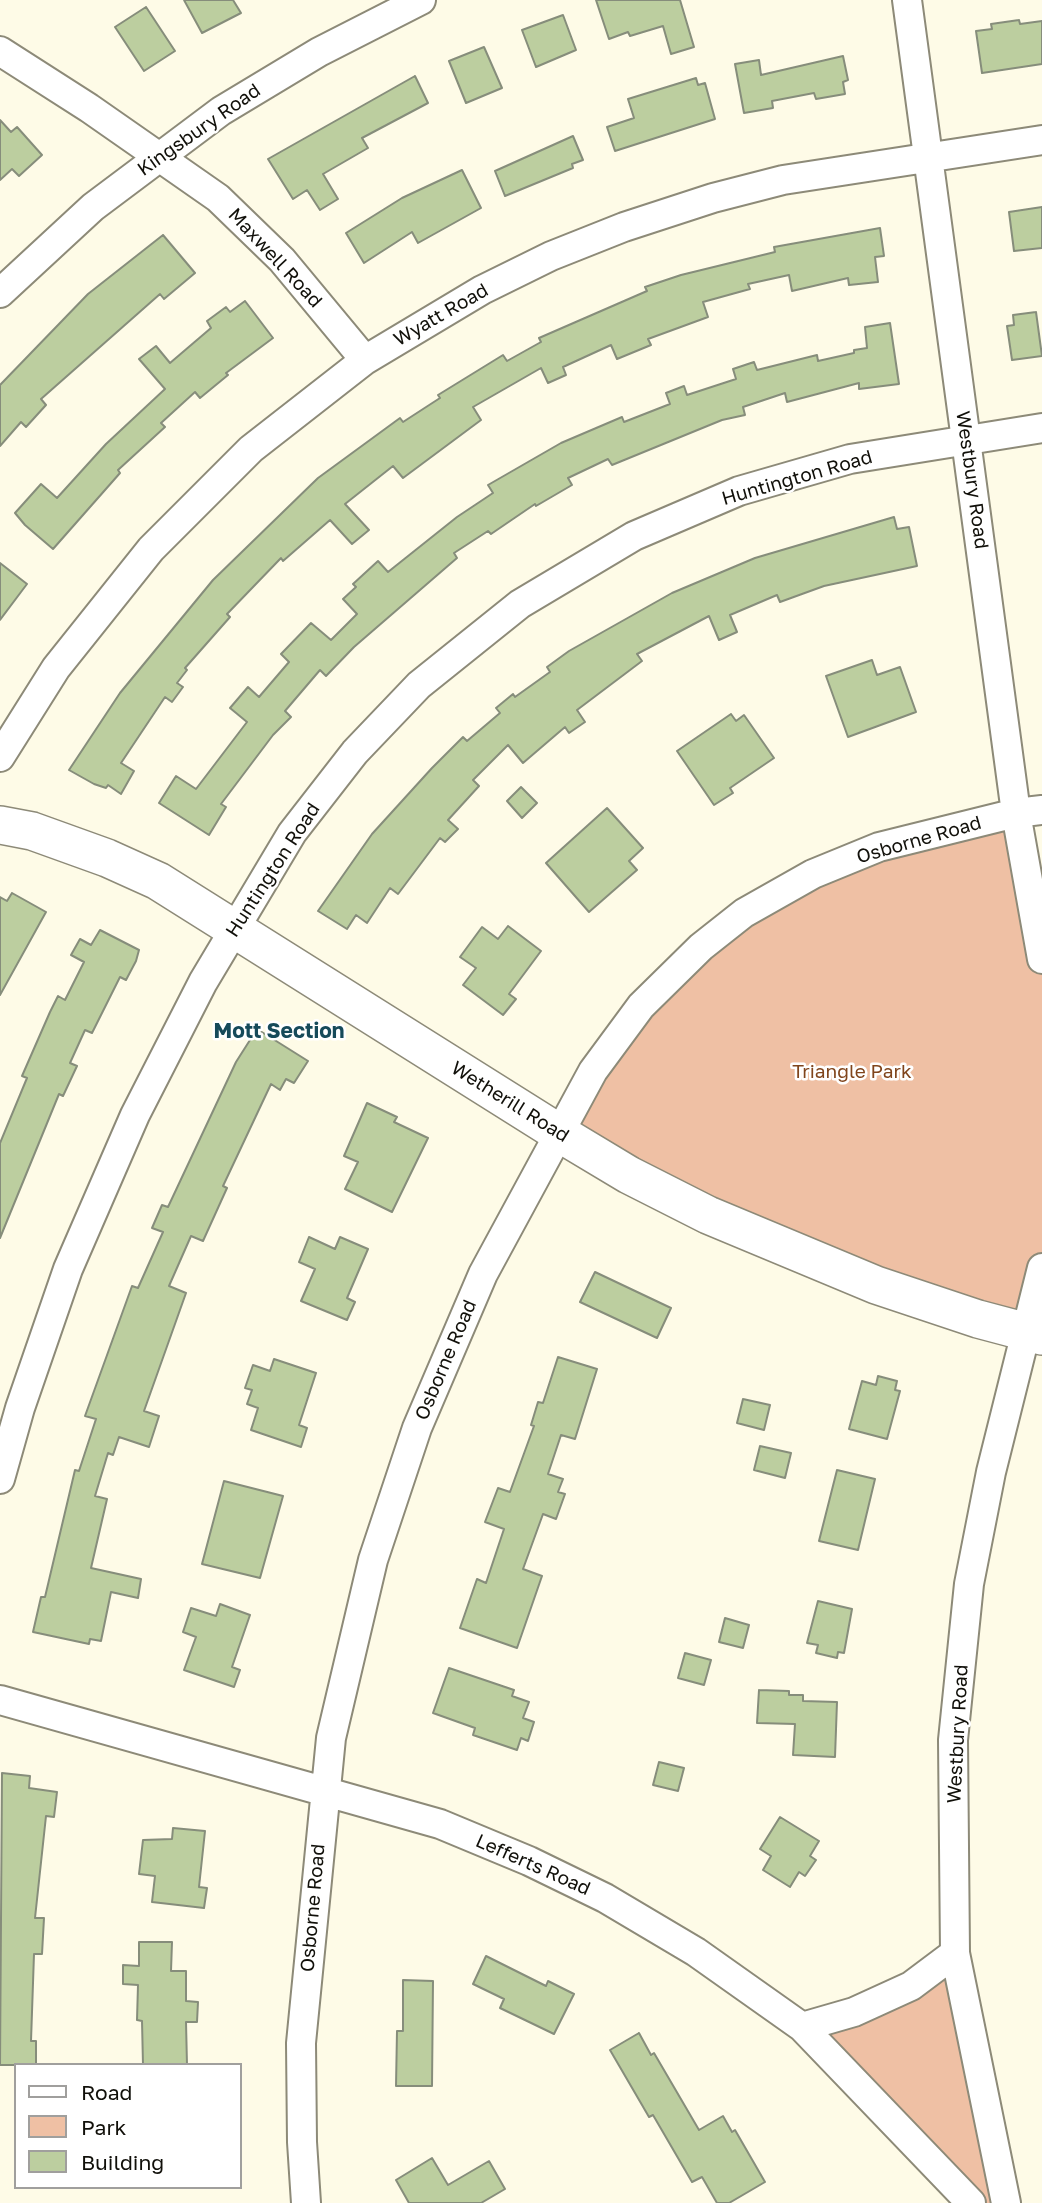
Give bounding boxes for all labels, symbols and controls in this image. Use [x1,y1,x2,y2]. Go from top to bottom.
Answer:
street label: Kingsbury Road [133,79,265,181]
street label: Maxwell Road [223,204,327,312]
street label: Wyatt Road [390,279,492,351]
street label: Westbury Road [951,409,993,551]
street label: Huntington Road [719,446,875,510]
street label: Huntington Road [221,799,325,941]
street label: Osborne Road [854,811,984,869]
district label: Mott Section [213,1018,345,1044]
street label: Wetherill Road [447,1057,573,1147]
park label: Triangle Park [792,1061,912,1083]
street label: Osborne Road [410,1296,482,1424]
street label: Westbury Road [943,1664,973,1804]
street label: Lefferts Road [472,1830,594,1900]
street label: Osborne Road [296,1843,330,1973]
legend [14,2063,242,2189]
text: Road [81,2079,132,2105]
text: Park [81,2114,126,2140]
text: Building [81,2149,164,2175]

